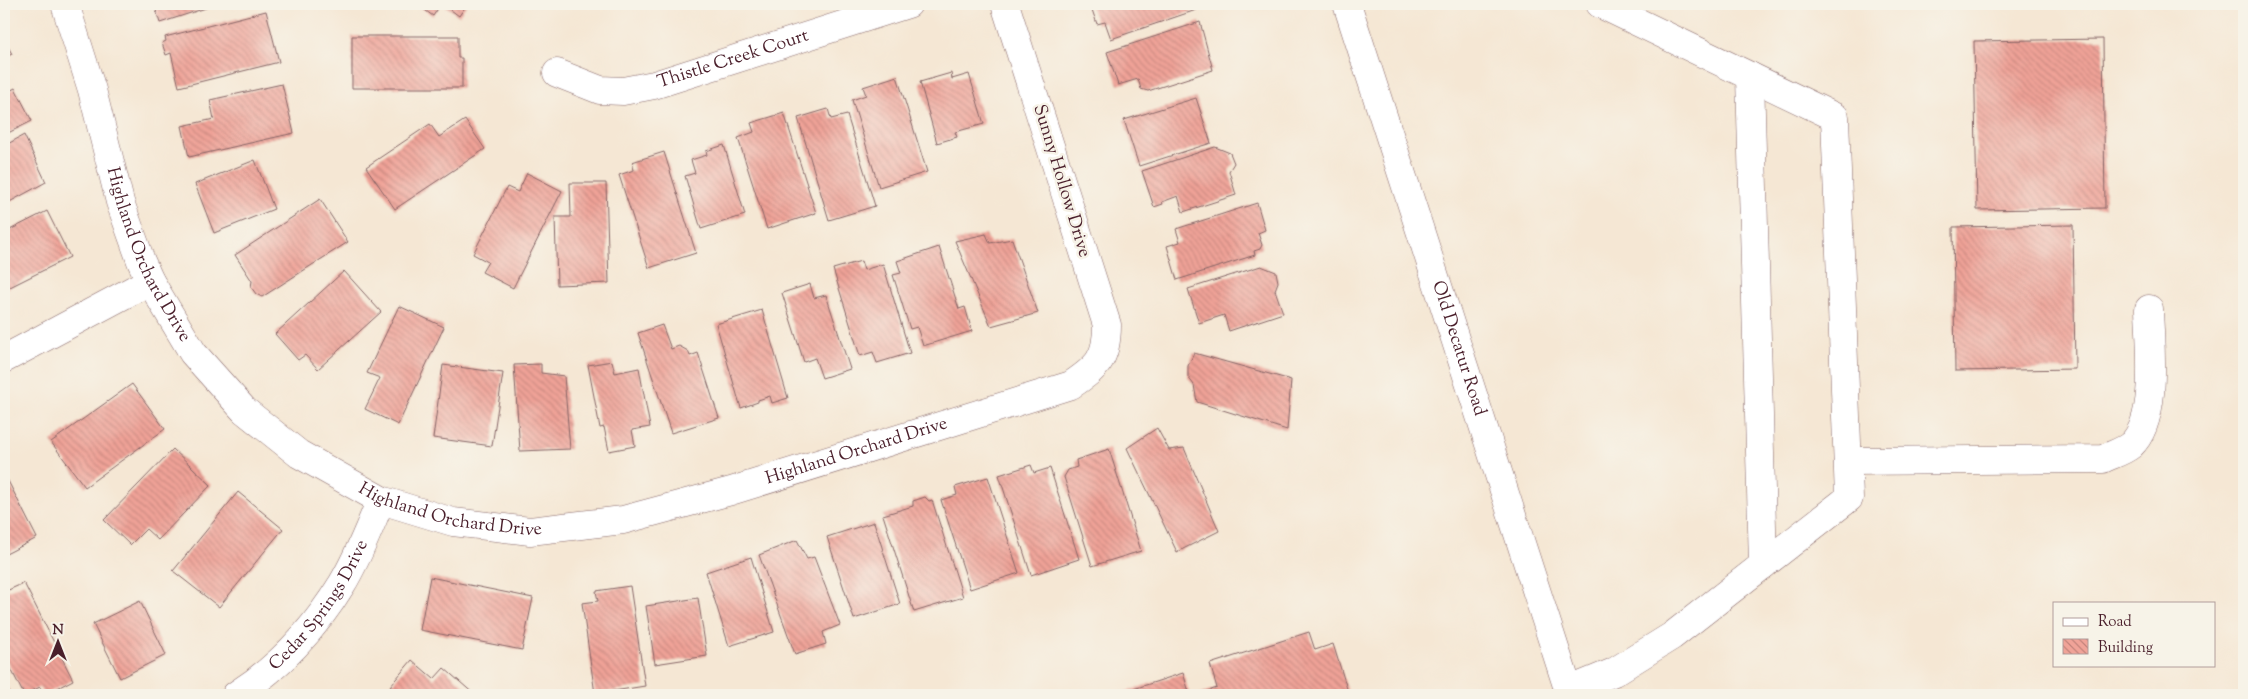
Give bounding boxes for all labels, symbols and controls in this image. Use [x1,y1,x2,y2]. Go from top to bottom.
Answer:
street label: Thistle Creek Court [654,23,812,96]
street label: Sunny Hollow Drive [1025,101,1097,261]
street label: Highland Orchard Drive [99,165,197,347]
street label: Old Decatur Road [1424,278,1492,419]
street label: Highland Orchard Drive [763,411,951,492]
street label: Highland Orchard Drive [353,477,543,544]
street label: Cedar Springs Drive [264,536,376,677]
legend [2053,602,2216,666]
text: Road [2098,612,2132,633]
north arrow [32,616,82,666]
text: N [52,621,64,641]
text: Building [2098,638,2153,659]

